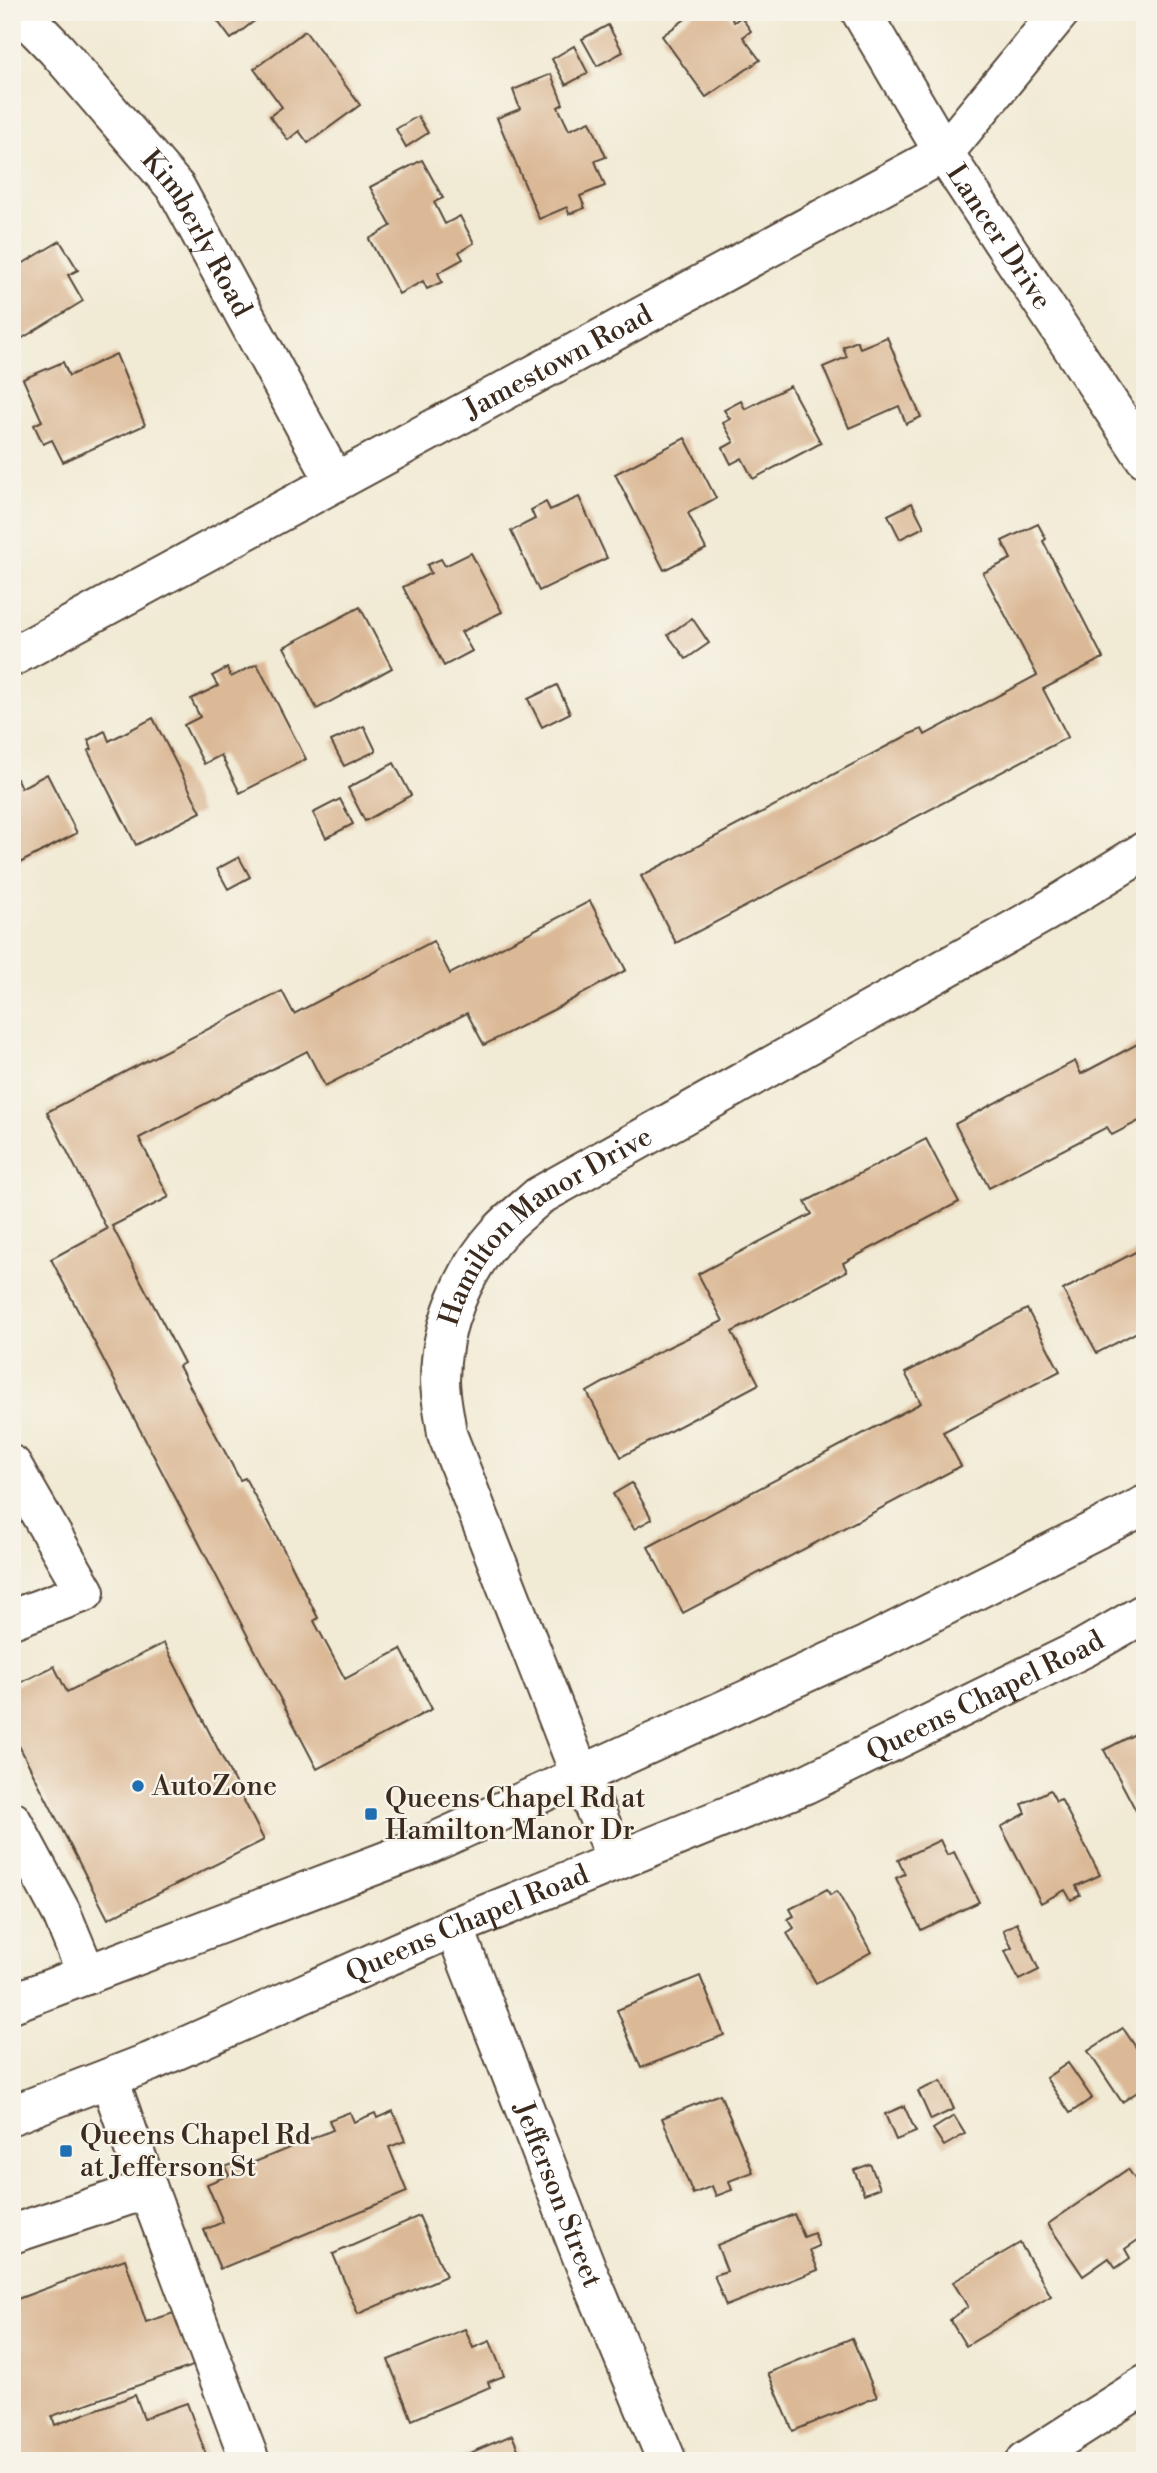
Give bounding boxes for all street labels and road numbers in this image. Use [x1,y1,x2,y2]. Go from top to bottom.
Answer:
street label: Kimberly Road [134,143,260,323]
street label: Lancer Drive [939,158,1060,316]
street label: Jamestown Road [457,297,658,427]
street label: Hamilton Manor Drive [431,1119,658,1330]
street label: Queens Chapel Road [861,1623,1110,1769]
street label: Queens Chapel Road [340,1857,594,1990]
street label: Jefferson Street [506,2096,610,2293]

